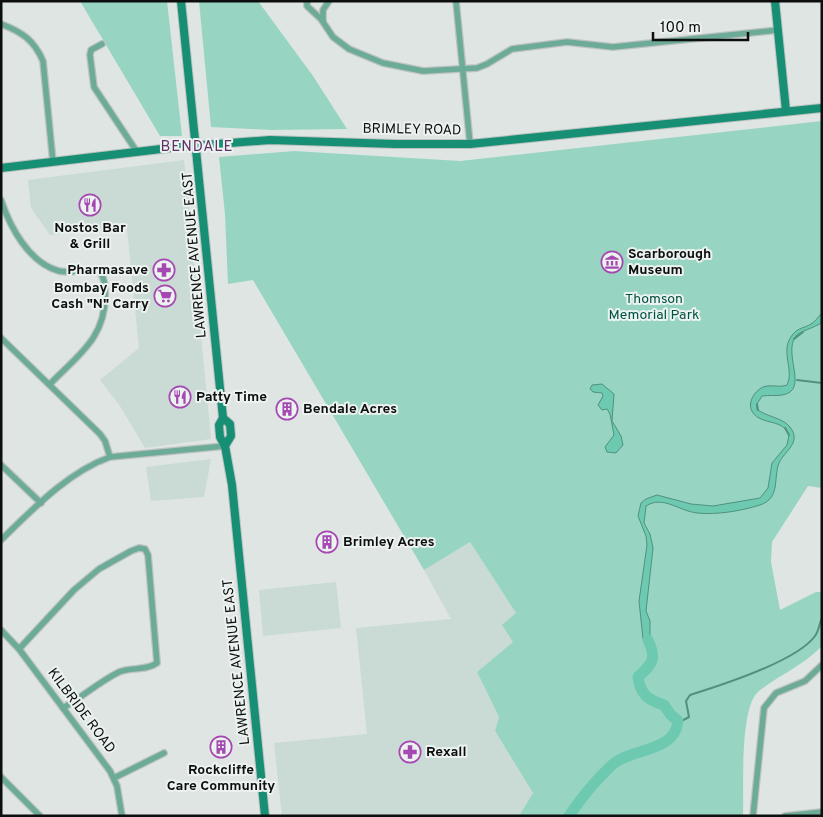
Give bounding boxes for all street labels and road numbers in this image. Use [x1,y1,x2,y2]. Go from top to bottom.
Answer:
street label: BRIMLEY ROAD [362,121,462,139]
street label: LAWRENCE AVENUE EAST [179,171,211,339]
street label: LAWRENCE AVENUE EAST [220,578,254,746]
street label: KILBRIDE ROAD [43,665,119,757]

